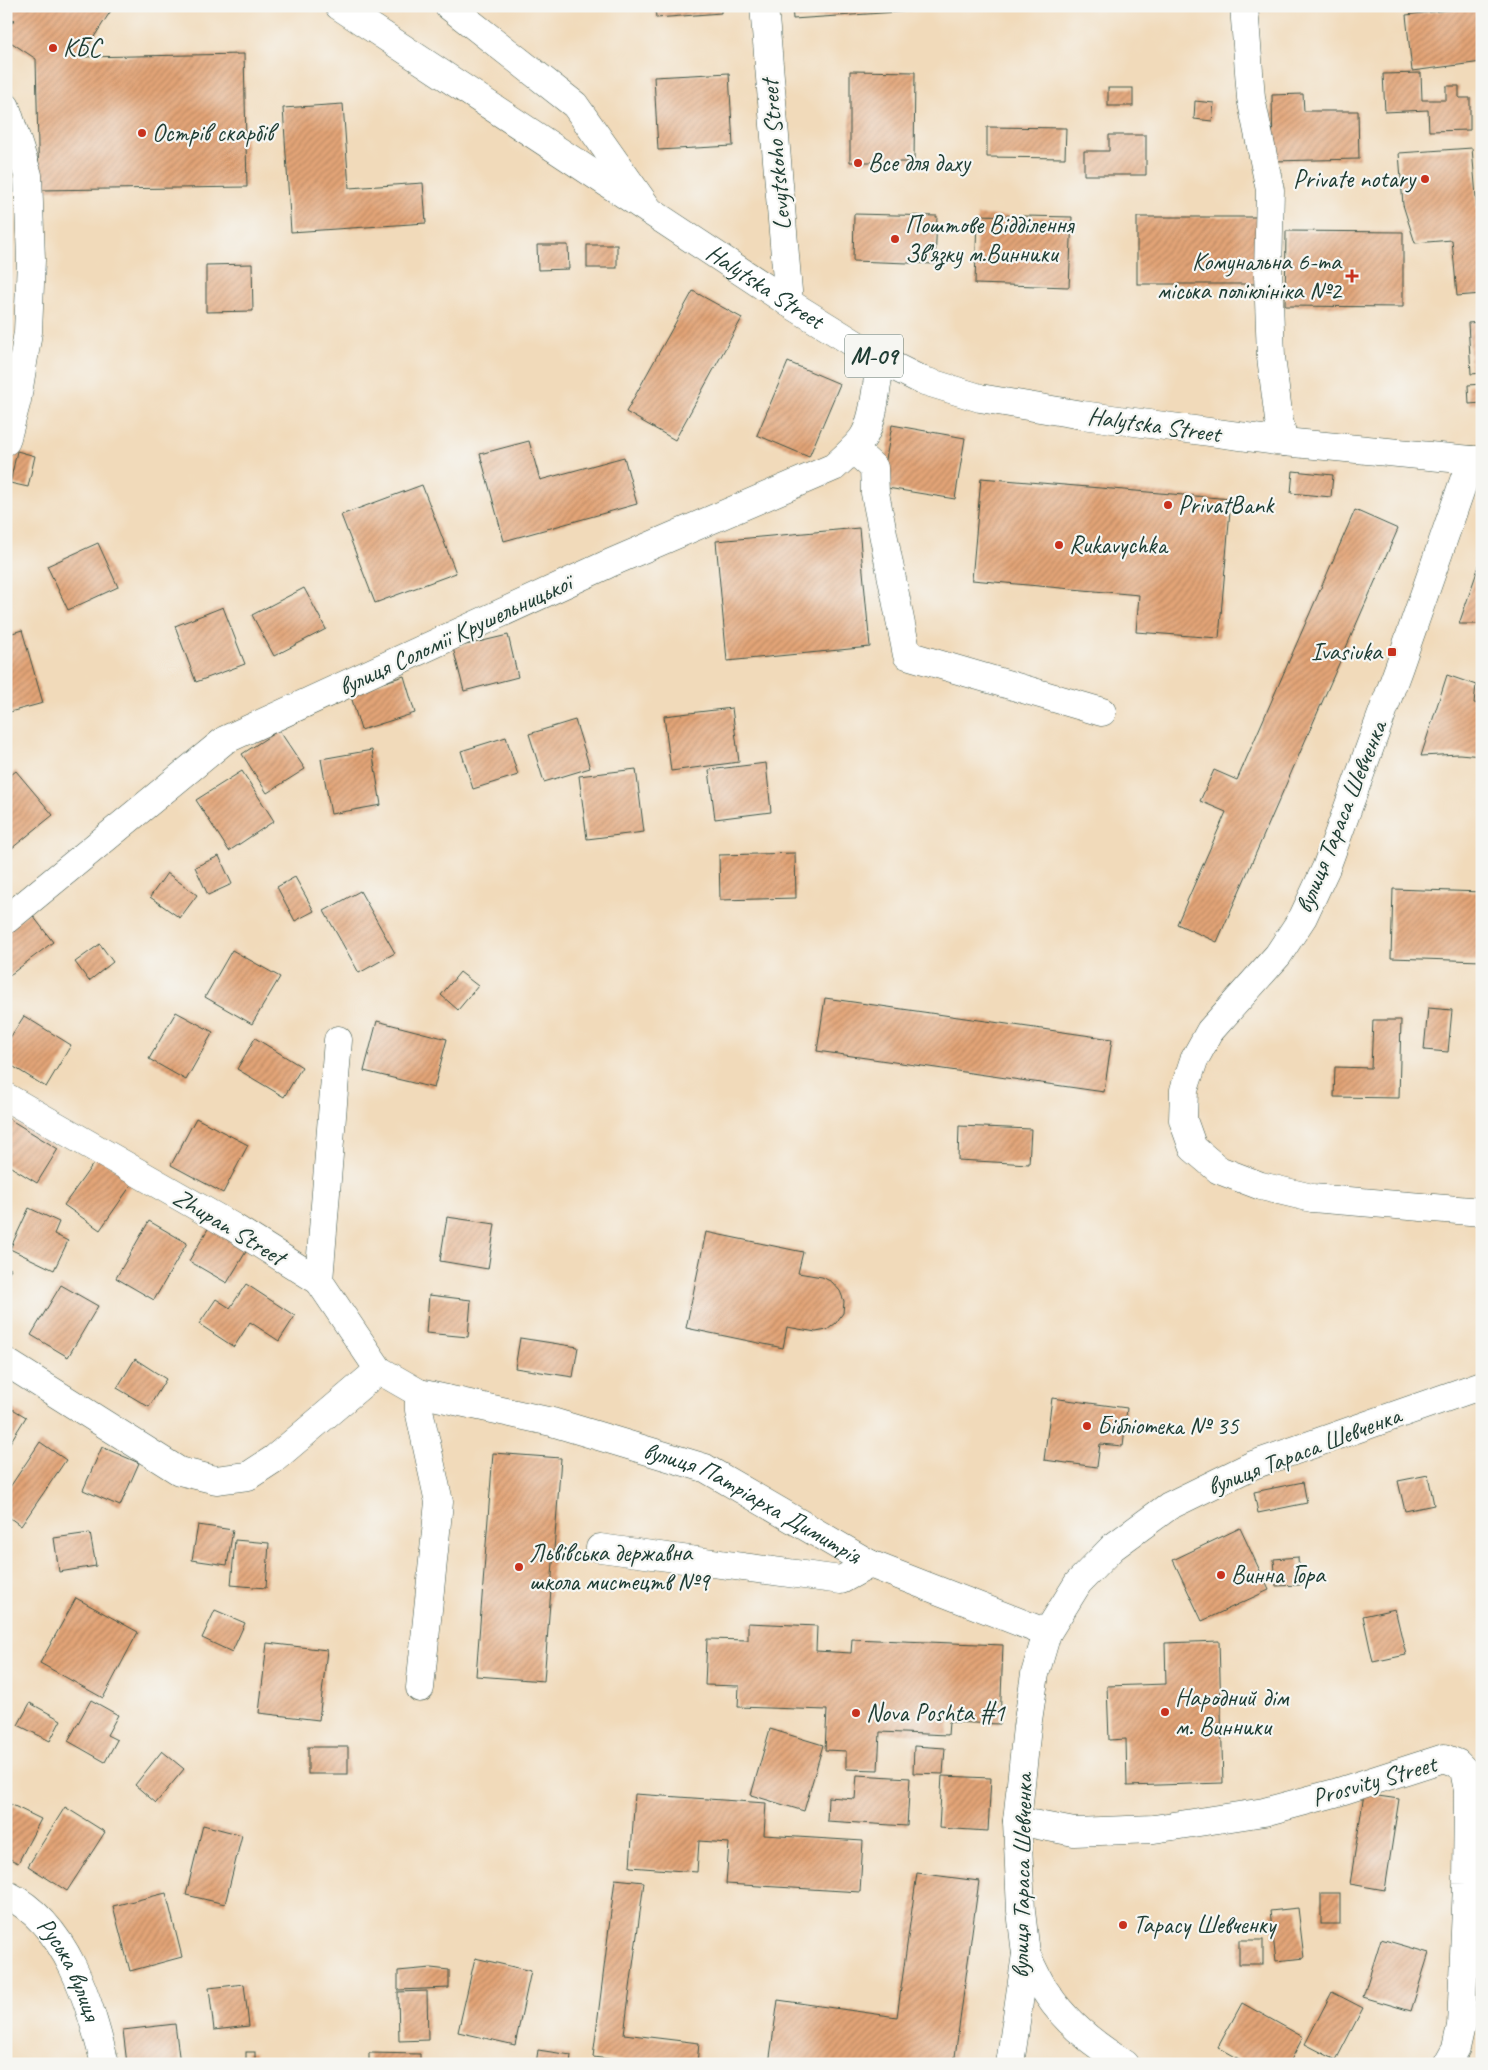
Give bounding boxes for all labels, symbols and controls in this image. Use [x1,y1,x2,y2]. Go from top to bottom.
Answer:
place label: КБС [63,32,104,64]
marker: КБС [47,42,59,54]
street label: Levytskoho Street [753,75,799,232]
place label: Острів скарбів [152,117,280,149]
marker: Острів скарбів [136,127,148,139]
place label: Все для даху [868,147,972,179]
marker: Все для даху [852,157,864,169]
place label: Private notary [1293,163,1417,195]
marker: Private notary [1419,173,1431,185]
place label: Поштове Відділення Зв’язку м.Винники [905,209,1076,271]
marker: Поштове Відділення Зв’язку м.Винники [889,233,901,245]
street label: Halytska Street [700,237,832,338]
place label: Комунальна 6-та міська поліклініка №2 [1157,246,1343,307]
marker: Комунальна 6-та міська поліклініка №2 [1345,269,1359,283]
road number: М-09 [845,334,903,378]
street label: Halytska Street [1086,400,1225,451]
place label: PrivatBank [1178,489,1275,521]
marker: PrivatBank [1162,499,1174,511]
place label: Rukavychka [1069,529,1169,561]
marker: Rukavychka [1053,539,1065,551]
street label: вулиця Соломії Крушельницької [333,565,581,703]
place label: Ivasiuka [1311,636,1384,668]
marker: Ivasiuka [1386,646,1398,658]
street label: вулиця Тараса Шевченка [1288,714,1395,918]
street label: Zhupan Street [167,1181,294,1275]
street label: вулиця Тараса Шевченка [1203,1398,1408,1503]
place label: Бібліотека № 35 [1097,1410,1240,1442]
marker: Бібліотека № 35 [1081,1420,1093,1432]
street label: вулиця Патріарха Димитрія [640,1434,868,1572]
place label: Львівська державна школа мистецтв №9 [529,1537,711,1598]
place label: Винна Гора [1231,1559,1327,1591]
marker: Львівська державна школа мистецтв №9 [513,1561,525,1573]
marker: Винна Гора [1215,1569,1227,1581]
place label: Народний дім м. Винники [1175,1682,1289,1743]
place label: Nova Poshta #1 [866,1697,1007,1729]
marker: Народний дім м. Винники [1159,1706,1171,1718]
marker: Nova Poshta #1 [850,1707,862,1719]
street label: Prosvity Street [1308,1747,1442,1814]
street label: вулиця Тараса Шевченка [1004,1771,1040,1979]
place label: Тарасу Шевченку [1133,1909,1278,1941]
street label: Руська вулиця [30,1910,109,2026]
marker: Тарасу Шевченку [1117,1919,1129,1931]

